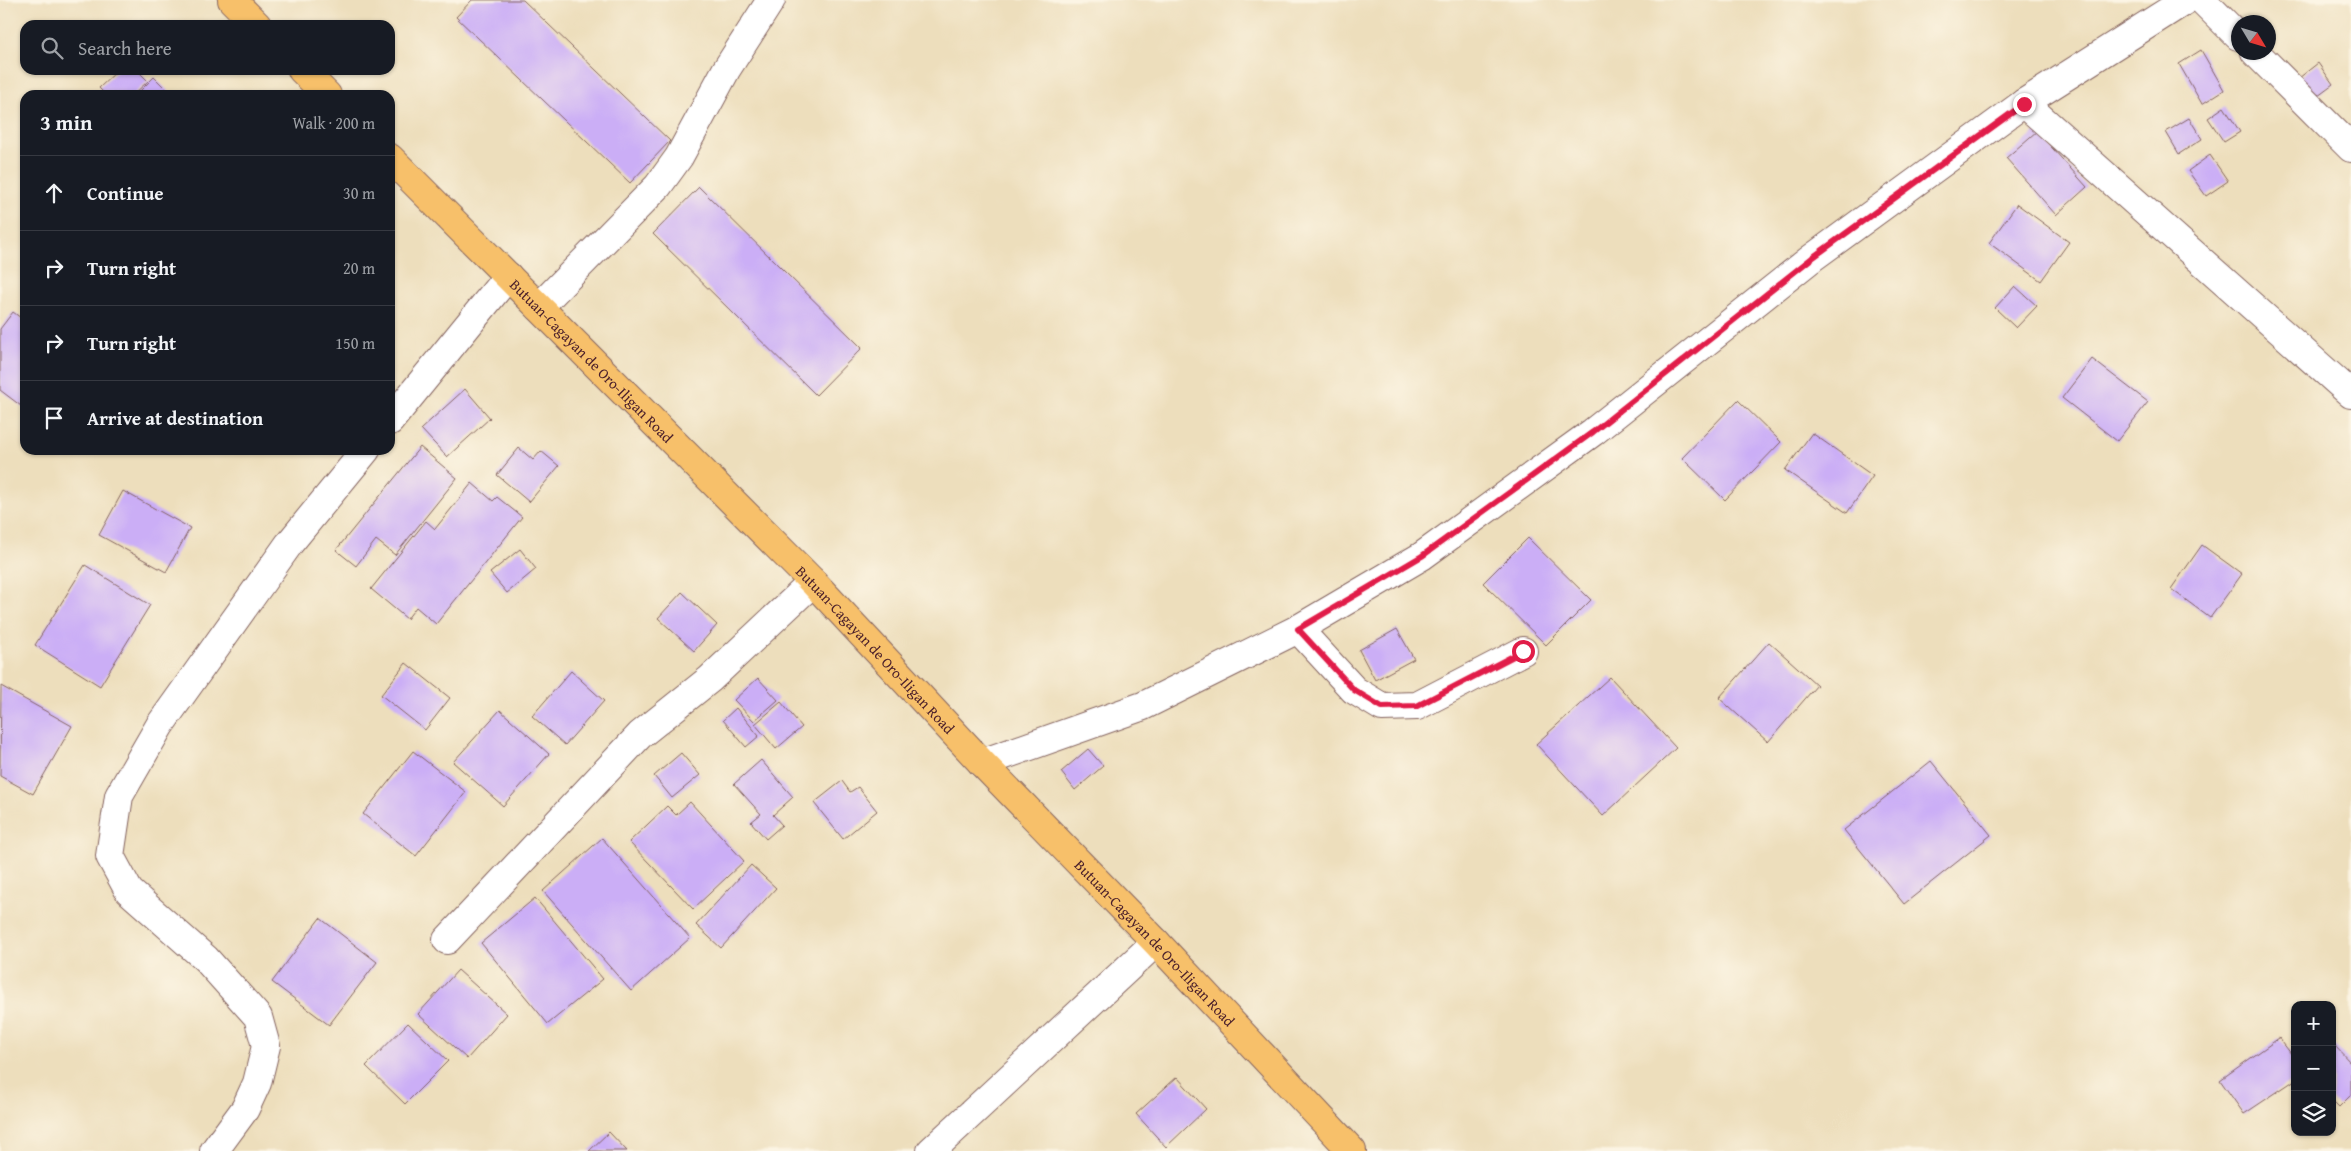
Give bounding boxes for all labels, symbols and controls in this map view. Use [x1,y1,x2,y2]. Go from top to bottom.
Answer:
north arrow [2231,15,2276,60]
search box [20,20,395,75]
icon: search [38,34,66,62]
text: Search here [78,34,172,62]
route end [2013,93,2036,116]
text: 3 min [40,107,92,138]
text: Walk · 200 m [292,111,375,135]
icon: ahead [40,179,68,207]
text: Continue [87,179,164,207]
text: 30 m [343,181,375,205]
icon: right [40,254,68,282]
text: Turn right [87,254,176,282]
text: 20 m [343,256,375,280]
street label: Butuan-Cagayan de Oro-Iligan Road [506,274,678,447]
icon: right [40,329,68,357]
text: Turn right [87,329,176,357]
text: 150 m [335,331,375,355]
icon: arrive [40,404,68,432]
text: Arrive at destination [87,404,263,432]
street label: Butuan-Cagayan de Oro-Iligan Road [792,561,960,738]
route start [1512,640,1535,663]
street label: Butuan-Cagayan de Oro-Iligan Road [1070,854,1240,1031]
map controls [2291,1001,2336,1136]
button: + [2291,1001,2336,1046]
button: − [2291,1046,2336,1091]
button: layers [2291,1091,2336,1136]

